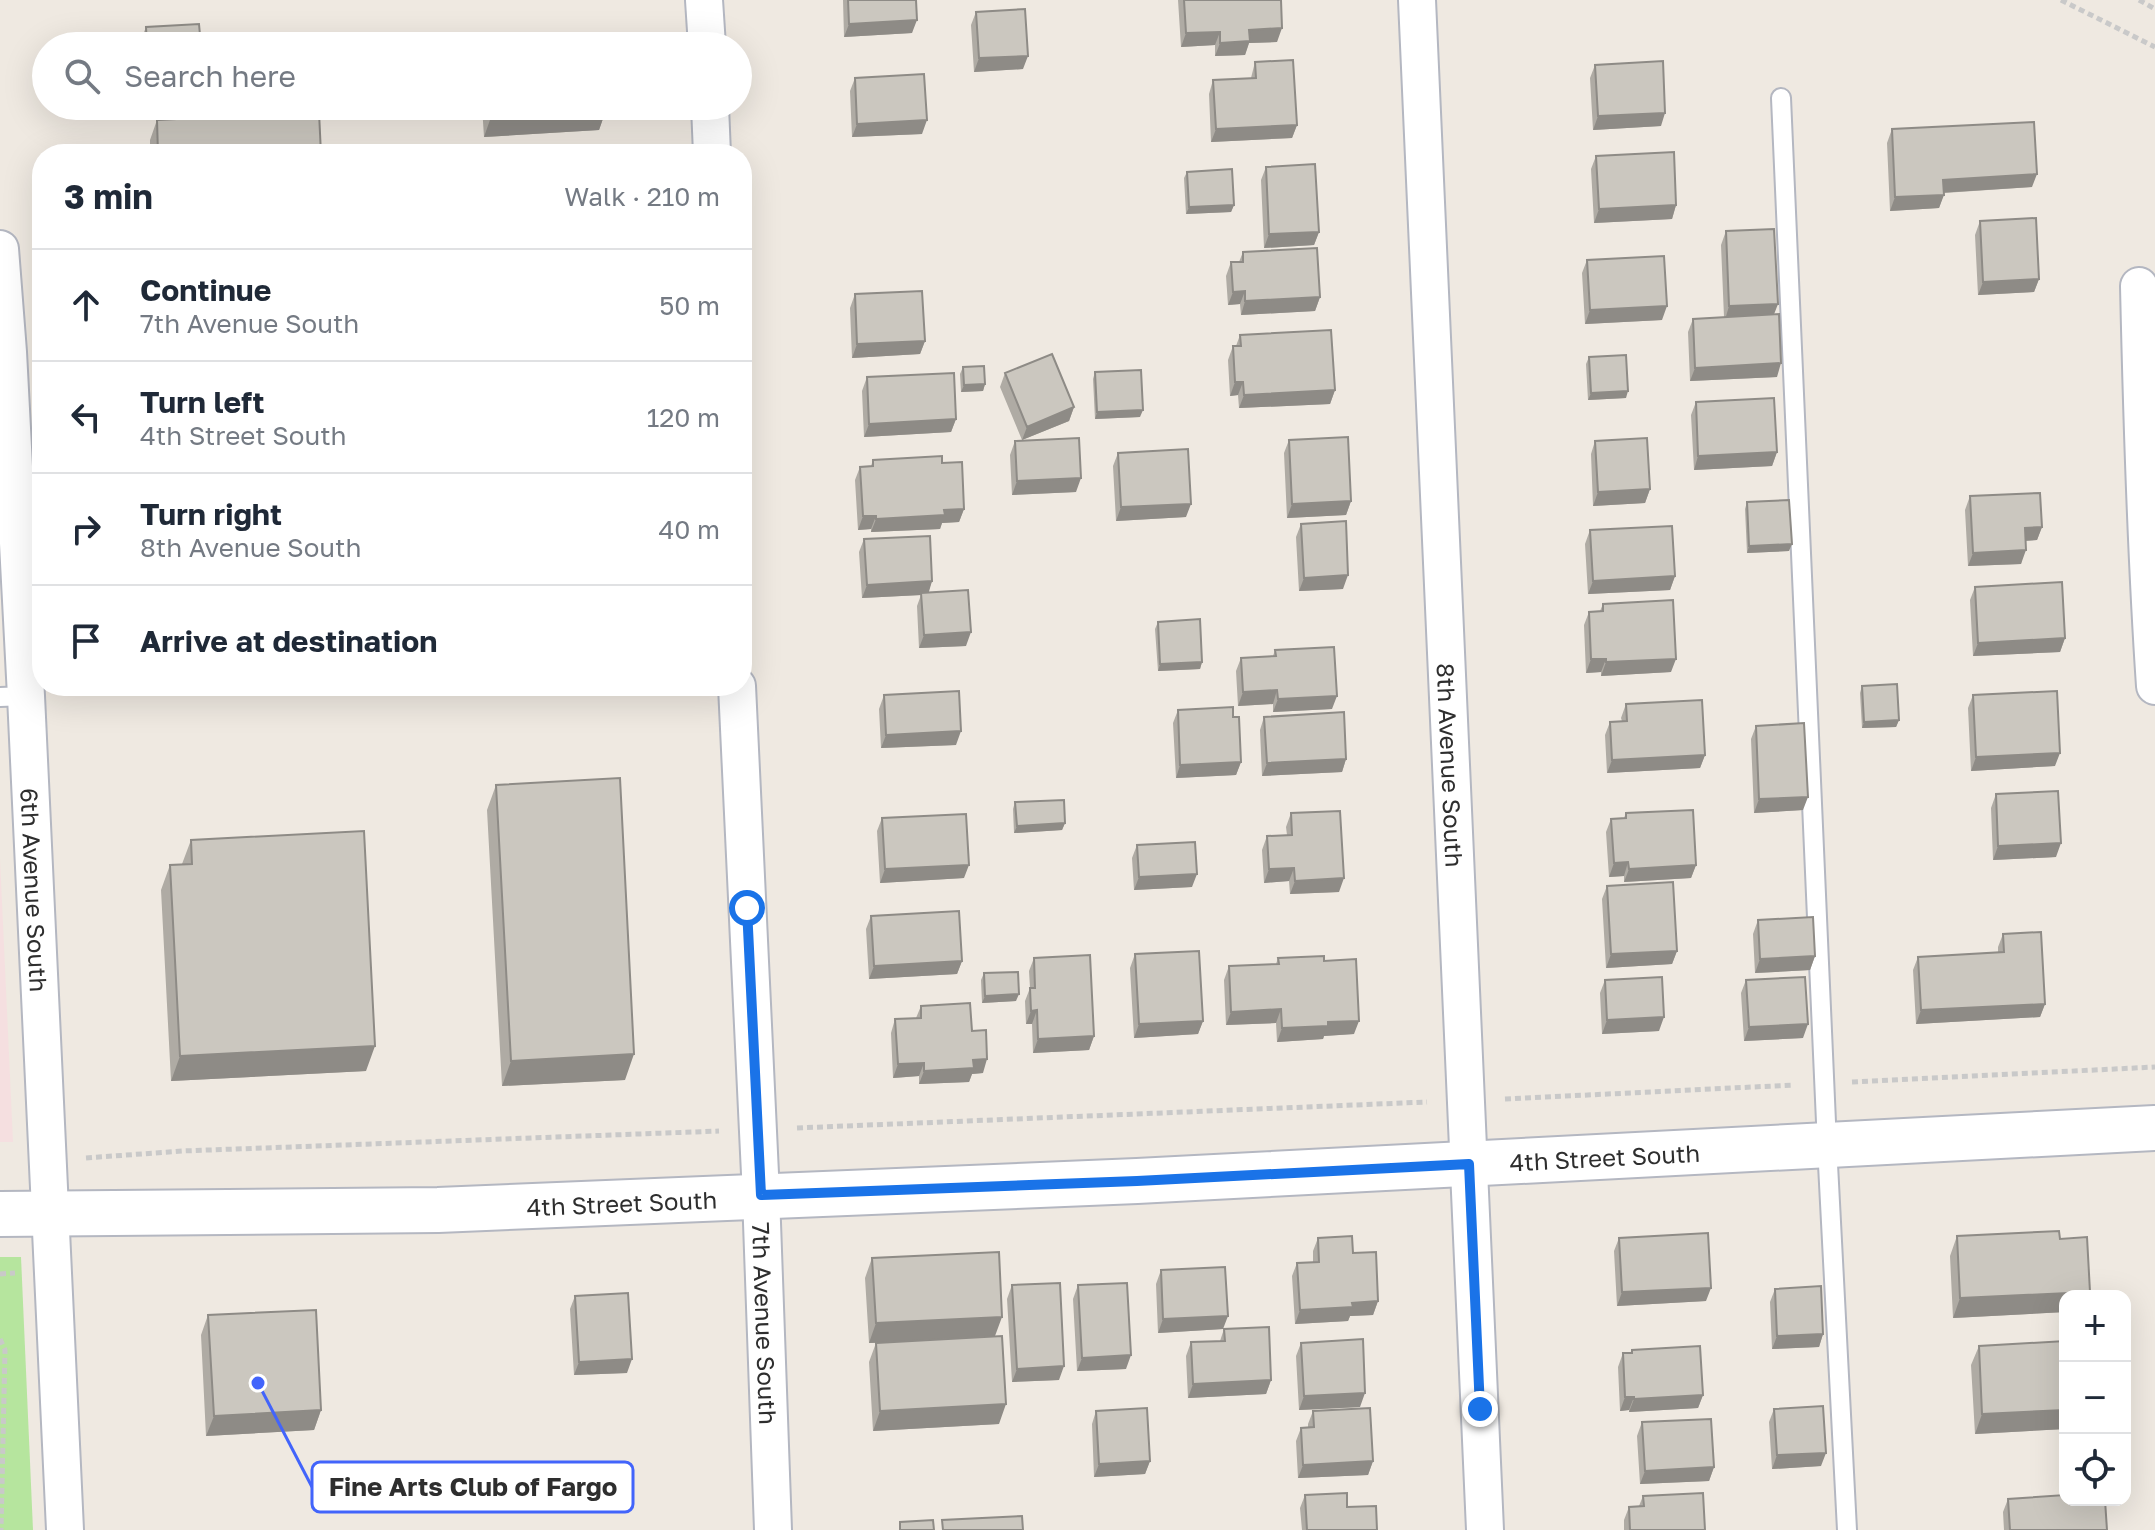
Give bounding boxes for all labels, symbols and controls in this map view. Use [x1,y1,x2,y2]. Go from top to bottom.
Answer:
search box [32,32,752,120]
icon: search [60,54,104,98]
text: Search here [124,58,296,94]
text: 3 min [64,176,153,216]
text: Walk · 210 m [564,181,720,212]
text: Continue [140,272,271,308]
icon: ahead [64,283,108,327]
text: 50 m [659,290,720,321]
text: 7th Avenue South [140,308,359,339]
text: Turn left [140,384,265,420]
icon: left [64,395,108,439]
text: 120 m [647,402,720,433]
text: 4th Street South [140,420,347,451]
text: Turn right [140,496,282,532]
icon: right [64,507,108,551]
text: 40 m [659,514,720,545]
text: 8th Avenue South [140,532,361,563]
icon: arrive [64,619,108,663]
text: Arrive at destination [140,623,437,659]
street label: 8th Avenue South [1432,662,1470,868]
street label: 6th Avenue South [16,787,54,993]
route start [729,890,765,926]
street label: 4th Street South [1509,1137,1701,1176]
street label: 4th Street South [526,1184,718,1221]
street label: 7th Avenue South [747,1222,784,1425]
map controls [2059,1290,2131,1506]
button: + [2059,1290,2131,1362]
button: − [2059,1362,2131,1434]
route end [1462,1391,1498,1427]
button: locate [2059,1434,2131,1506]
callout: Fine Arts Club of Fargo [312,1462,633,1512]
text: Fine Arts Club of Fargo [329,1471,617,1502]

